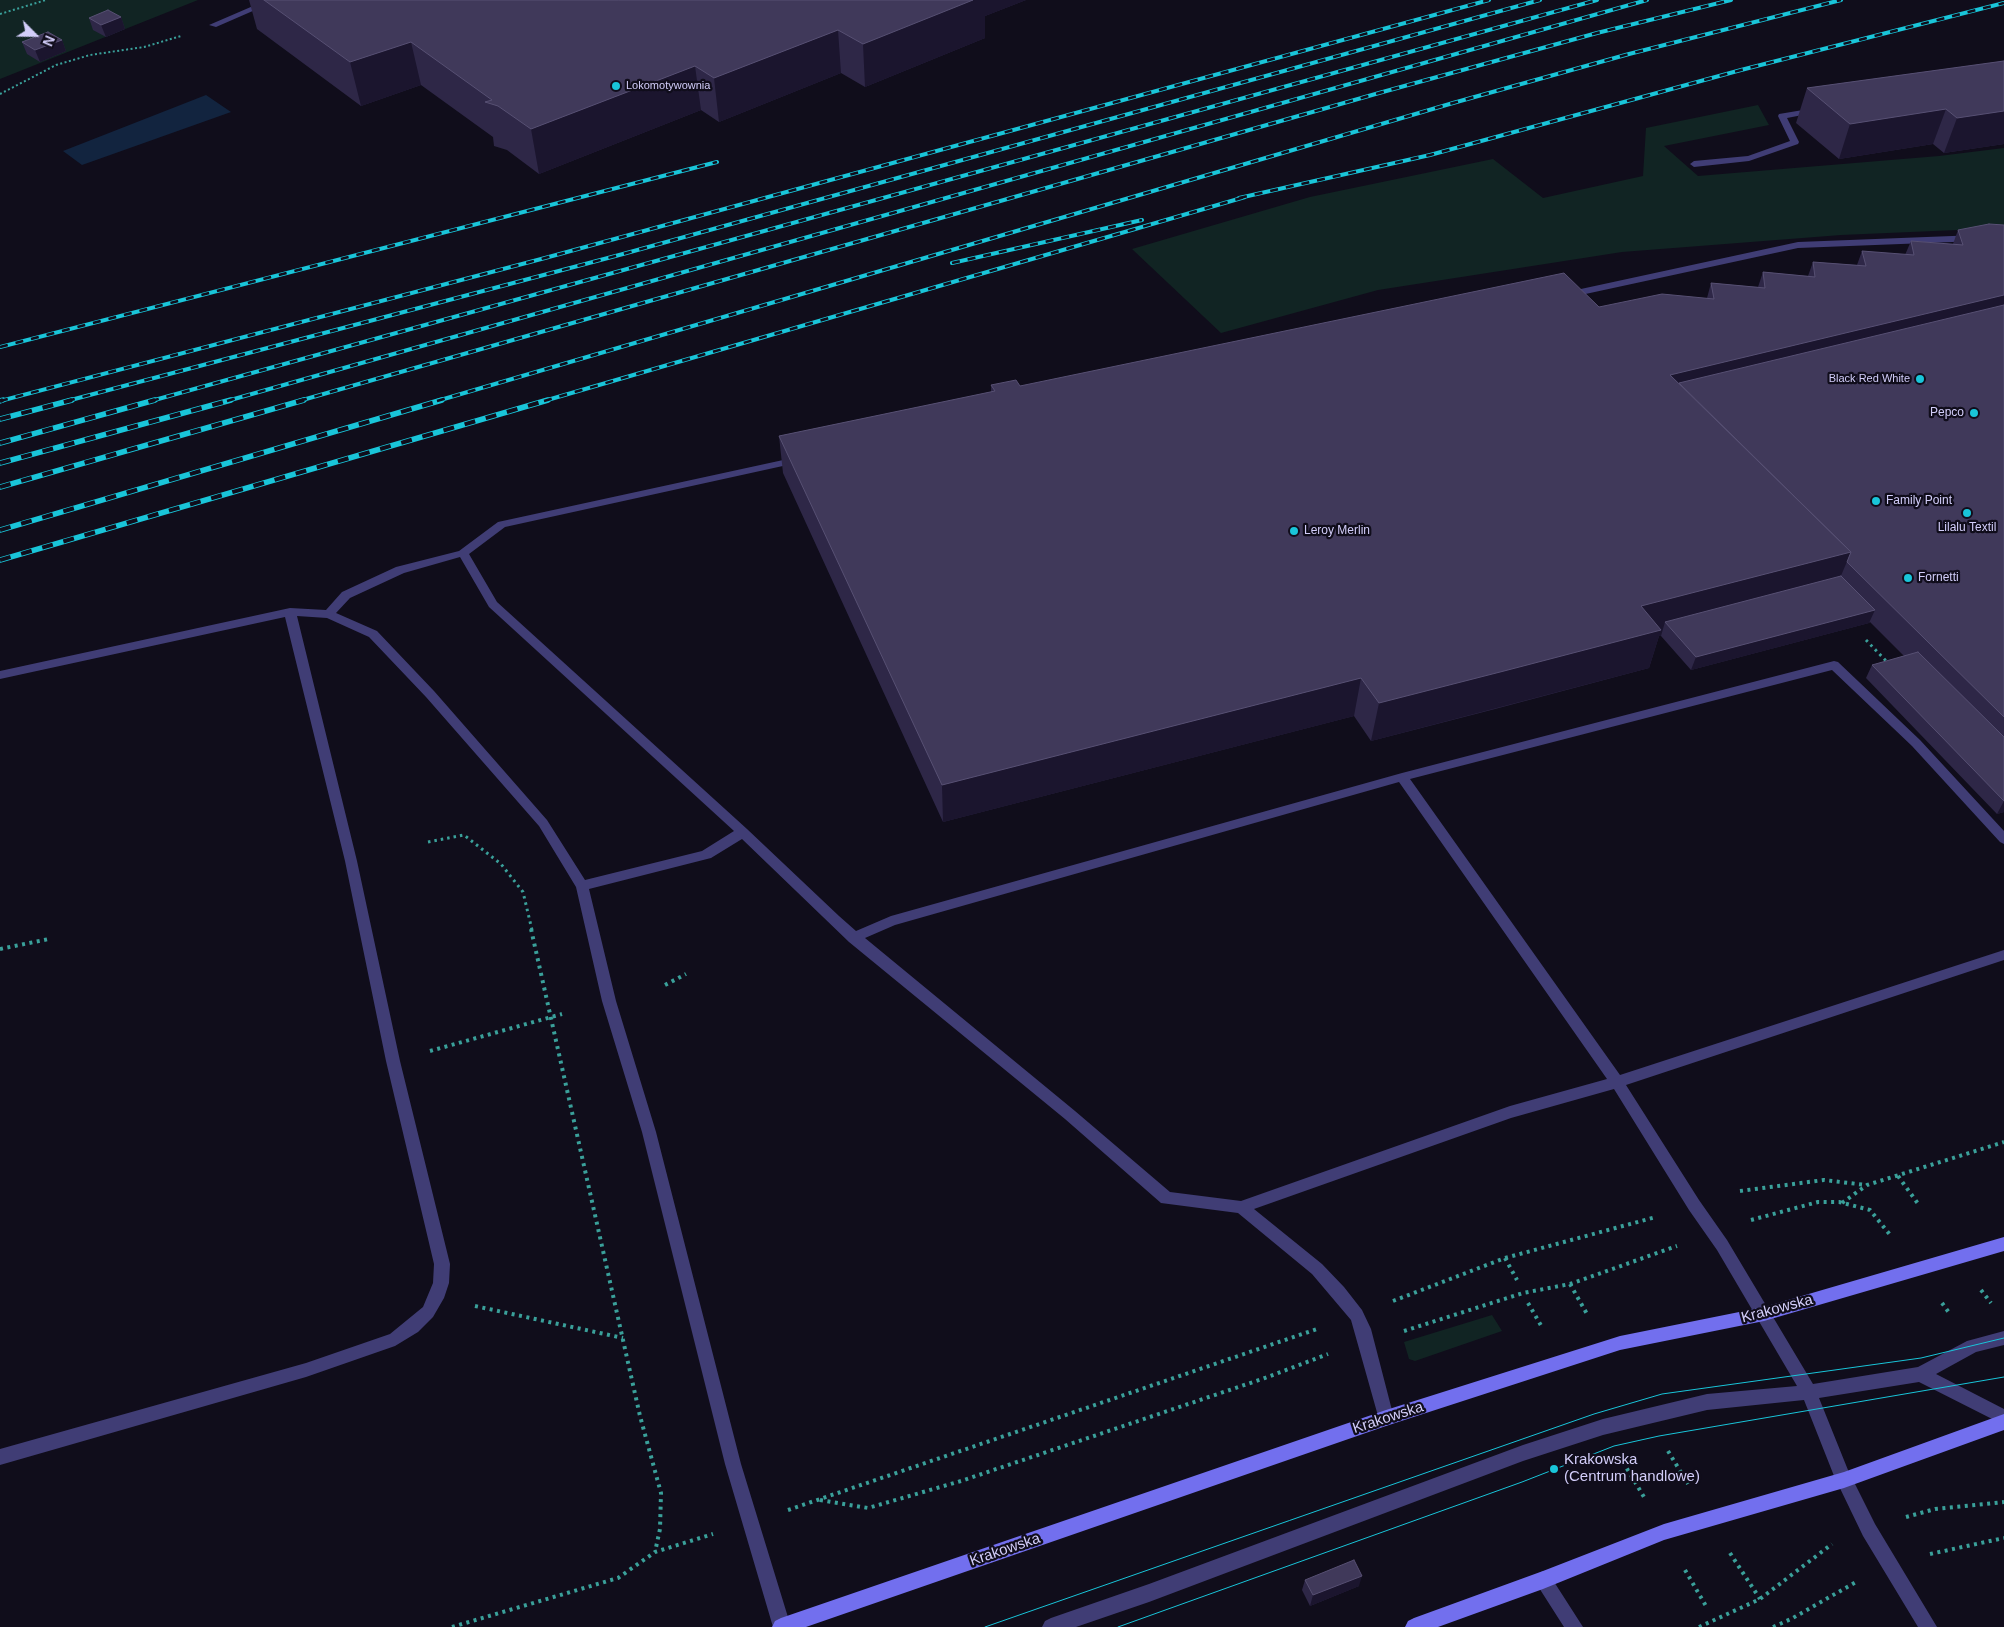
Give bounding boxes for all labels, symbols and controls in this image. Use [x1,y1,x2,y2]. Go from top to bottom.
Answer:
north arrow [10,10,60,60]
text: N [39,33,58,49]
place label: Lokomotywownia [626,79,710,93]
marker: Lokomotywownia [610,80,622,92]
place label: Black Red White [1829,372,1910,386]
marker: Black Red White [1914,373,1926,385]
place label: Pepco [1930,406,1964,420]
marker: Pepco [1968,407,1980,419]
place label: Family Point [1886,494,1952,508]
marker: Family Point [1870,495,1882,507]
marker: Lilalu Textil [1961,507,1973,519]
place label: Lilalu Textil [1938,521,1996,535]
place label: Leroy Merlin [1304,524,1370,538]
marker: Leroy Merlin [1288,525,1300,537]
place label: Fornetti [1918,571,1959,585]
marker: Fornetti [1902,572,1914,584]
street label: Krakowska [1739,1291,1815,1327]
street label: Krakowska [1350,1398,1426,1438]
place label: Krakowska (Centrum handlowe) [1564,1451,1700,1486]
marker: Krakowska (Centrum handlowe) [1548,1463,1560,1475]
street label: Krakowska [967,1530,1043,1570]

